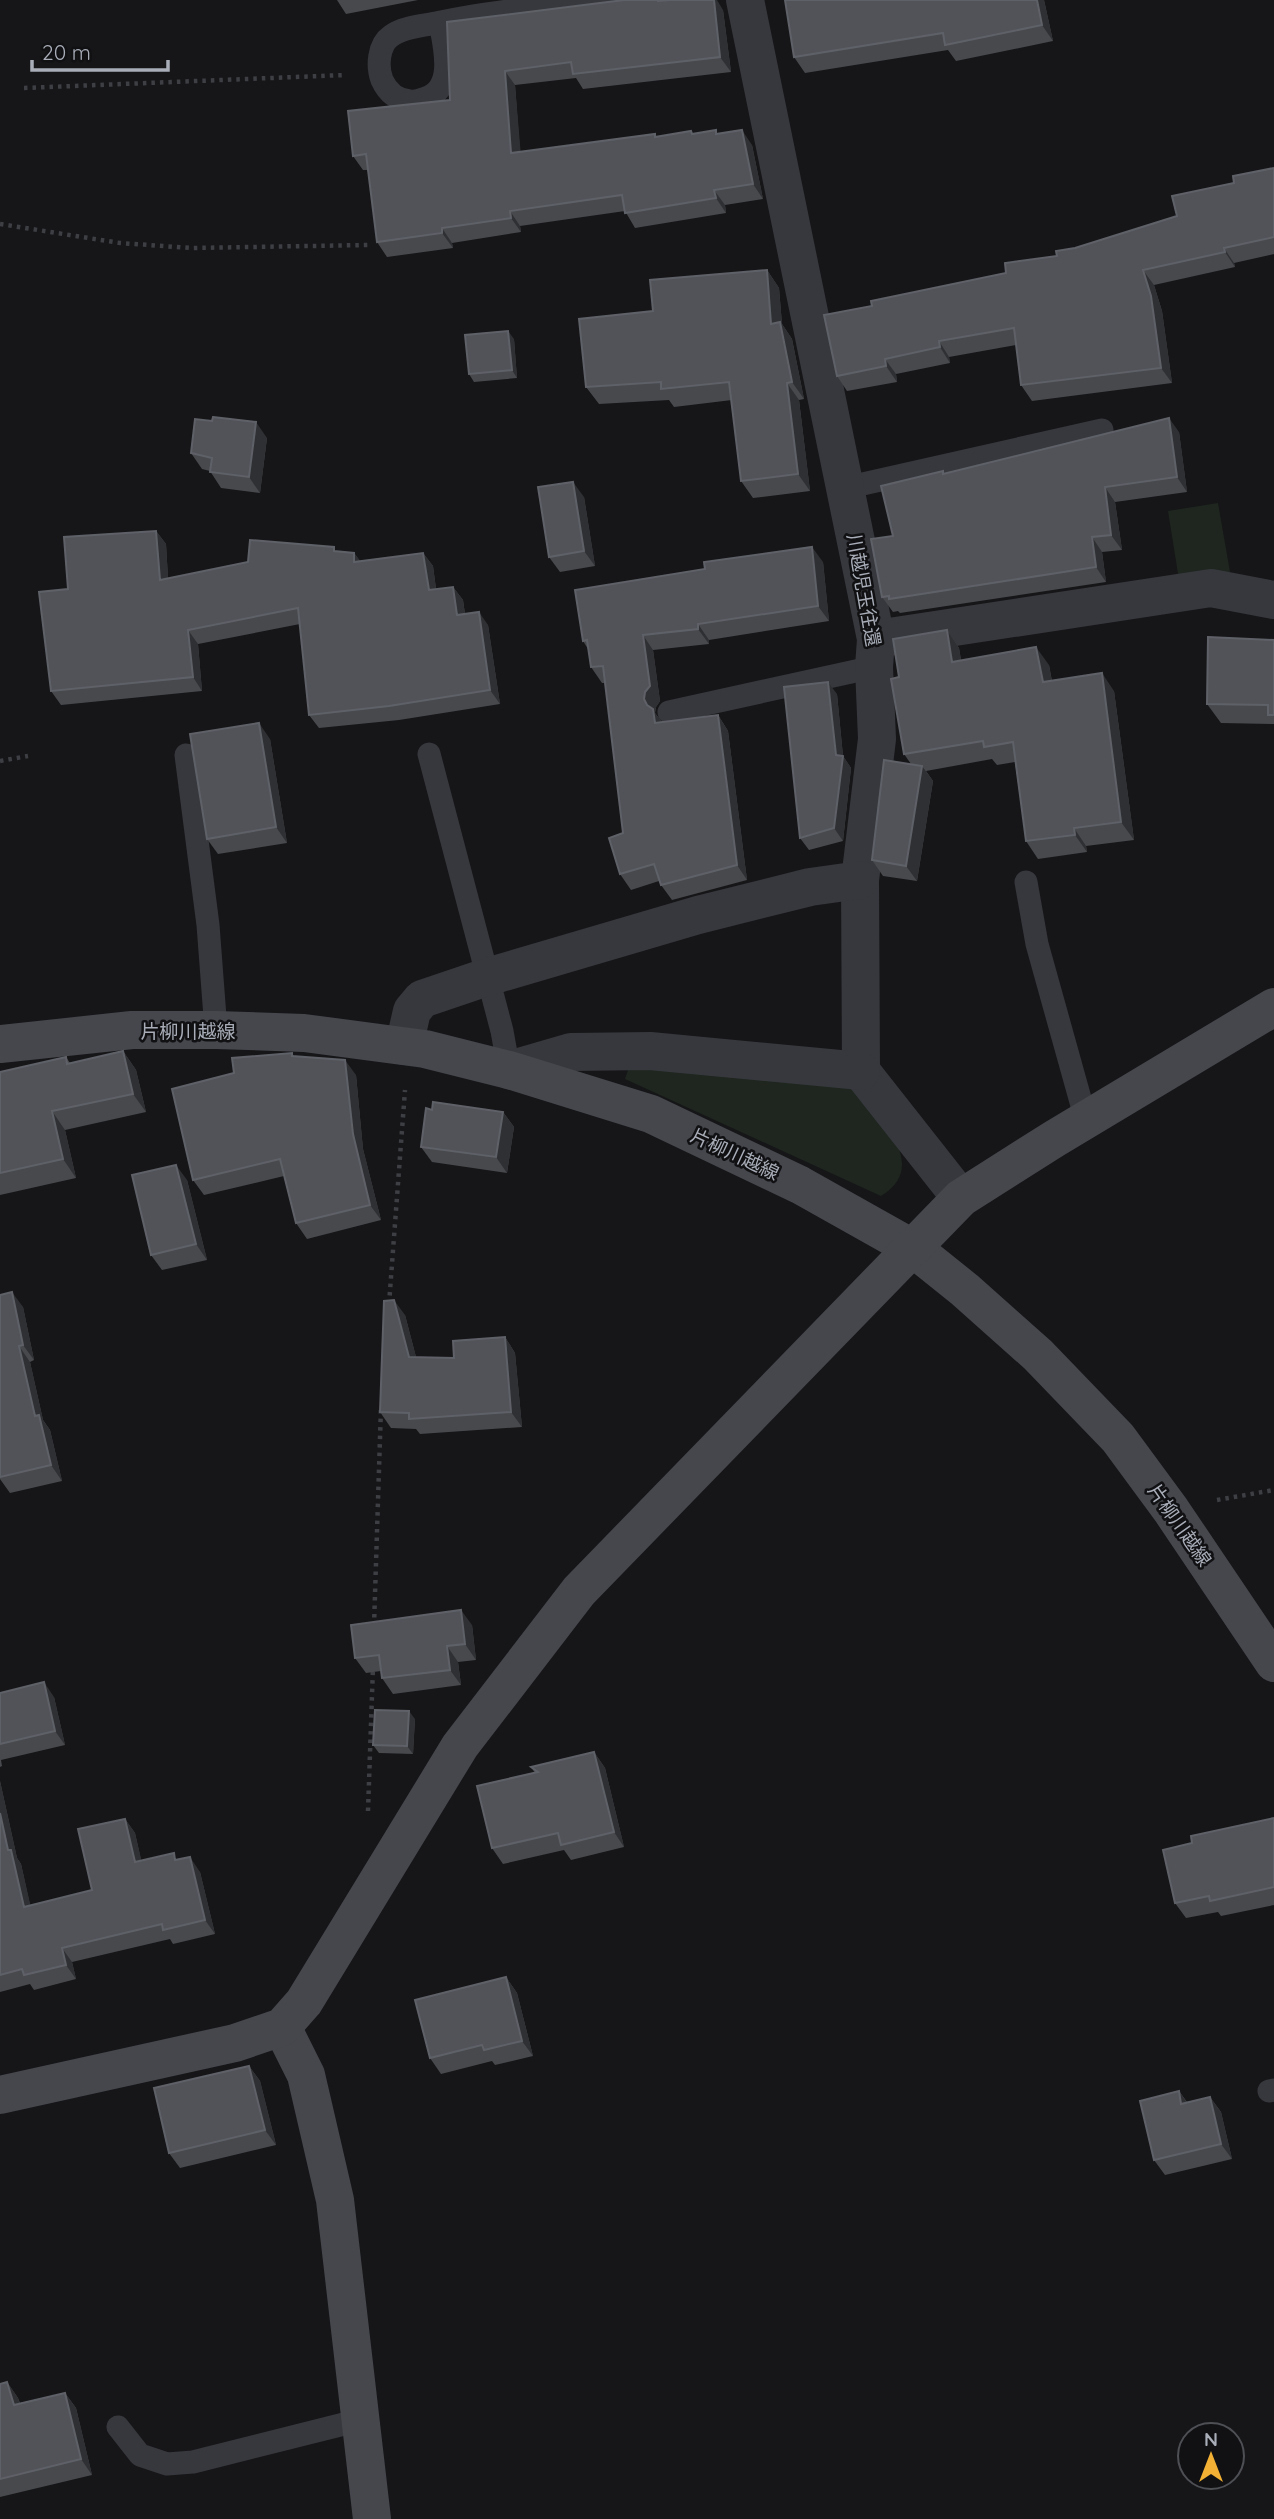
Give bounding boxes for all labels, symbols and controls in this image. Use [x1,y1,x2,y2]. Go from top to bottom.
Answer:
scale bar [32,28,168,72]
text: 20 m [42,39,91,65]
street label: 川越児玉往還 [842,532,886,648]
street label: 片柳川越線 [140,1019,236,1043]
street label: 片柳川越線 [687,1123,783,1185]
street label: 片柳川越線 [1143,1479,1217,1571]
north arrow [1176,2421,1246,2491]
text: N [1204,2427,1218,2451]

